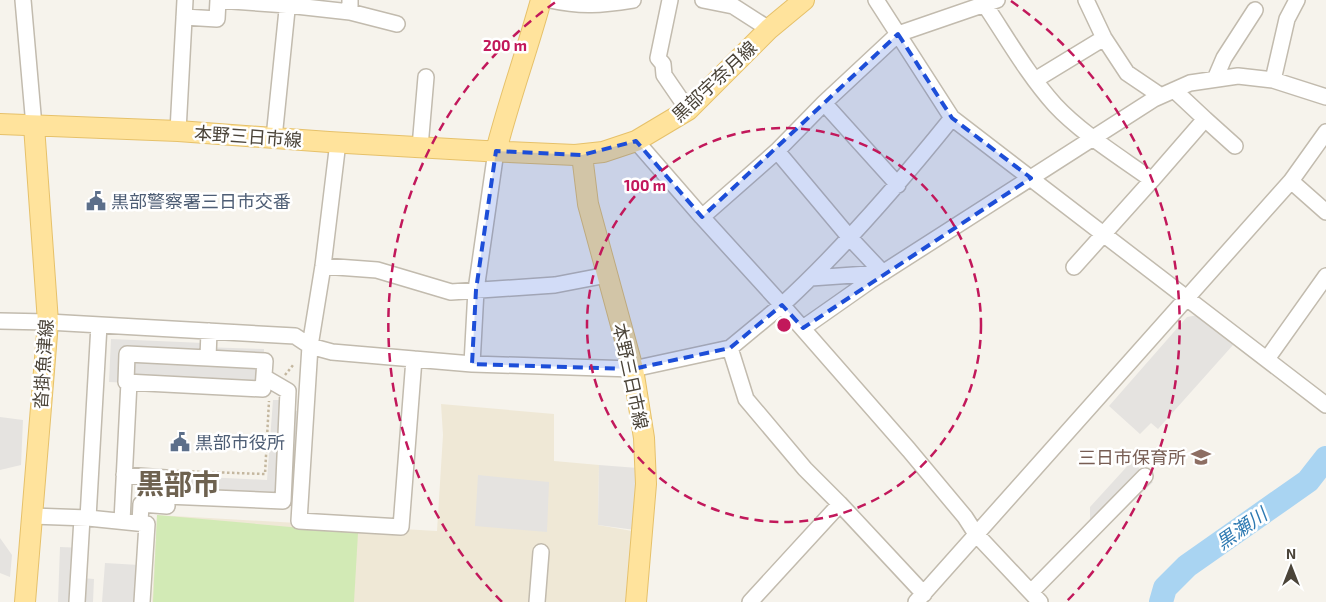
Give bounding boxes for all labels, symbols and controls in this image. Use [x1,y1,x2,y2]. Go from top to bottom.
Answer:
text: 200 m [483,36,527,54]
street label: 黒部宇奈月線 [667,36,761,126]
street label: 本野三日市線 [193,121,303,151]
text: 100 m [624,176,666,194]
public building icon: 黒部警察署三日市交番 [85,190,107,212]
place label: 黒部警察署三日市交番 [111,190,291,212]
centre of rings [775,316,793,334]
street label: 沓掛魚津線 [29,318,57,410]
street label: 本野三日市線 [609,321,653,431]
public building icon: 黒部市役所 [169,431,191,453]
place label: 黒部市役所 [195,431,285,453]
place label: 三日市保育所 [1078,446,1186,468]
school or university icon: 三日市保育所 [1190,446,1212,468]
district label: 黒部市 [136,466,220,500]
water label: 黒瀬川 [1211,501,1273,554]
north arrow [1266,542,1316,592]
text: N [1286,545,1296,562]

